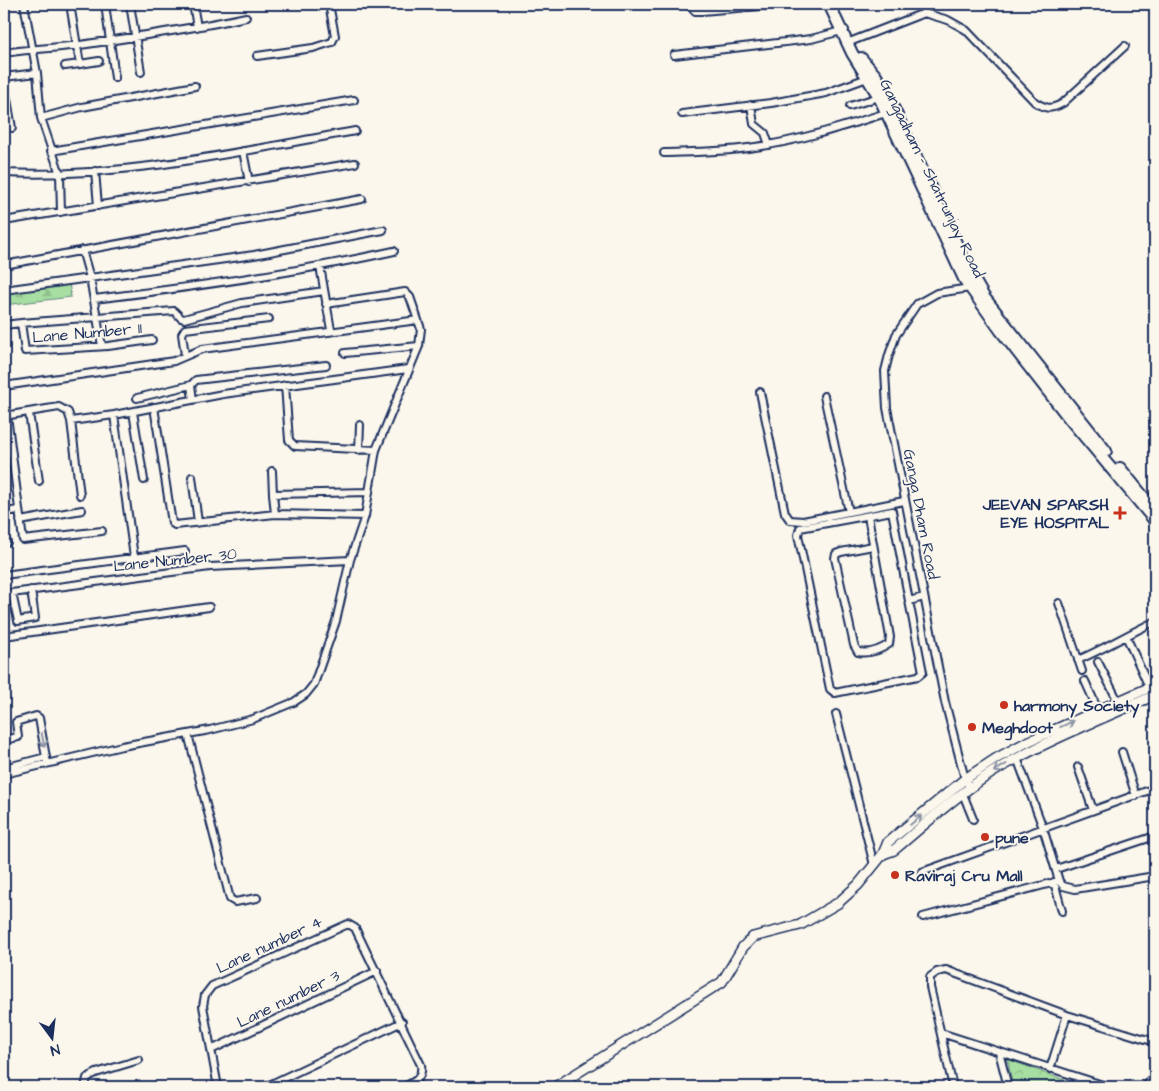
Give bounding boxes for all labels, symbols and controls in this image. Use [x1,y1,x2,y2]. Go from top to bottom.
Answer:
street label: Gangadham - Shatrunjay Road [873,75,990,282]
street label: Lane Number 11 [31,317,143,349]
street label: Ganga Dham Road [897,447,944,581]
place label: JEEVAN SPARSH EYE HOSPITAL [982,494,1110,534]
marker: JEEVAN SPARSH EYE HOSPITAL [1113,506,1127,520]
street label: Lane Number 30 [112,543,238,577]
place label: harmony Society [1014,695,1139,718]
marker: harmony Society [998,699,1010,711]
place label: Meghdoot [982,717,1053,741]
one-way arrow [1059,719,1074,728]
marker: Meghdoot [966,721,978,733]
one-way arrow [39,732,49,748]
one-way arrow [994,763,1008,773]
one-way arrow [909,814,922,825]
place label: pune [995,827,1029,849]
marker: pune [979,831,991,843]
place label: Raviraj Cru Mall [905,865,1023,887]
marker: Raviraj Cru Mall [889,869,901,881]
street label: Lane number 4 [213,911,326,979]
street label: Lane number 3 [233,964,344,1033]
north arrow [28,1014,78,1064]
text: N [48,1039,62,1060]

